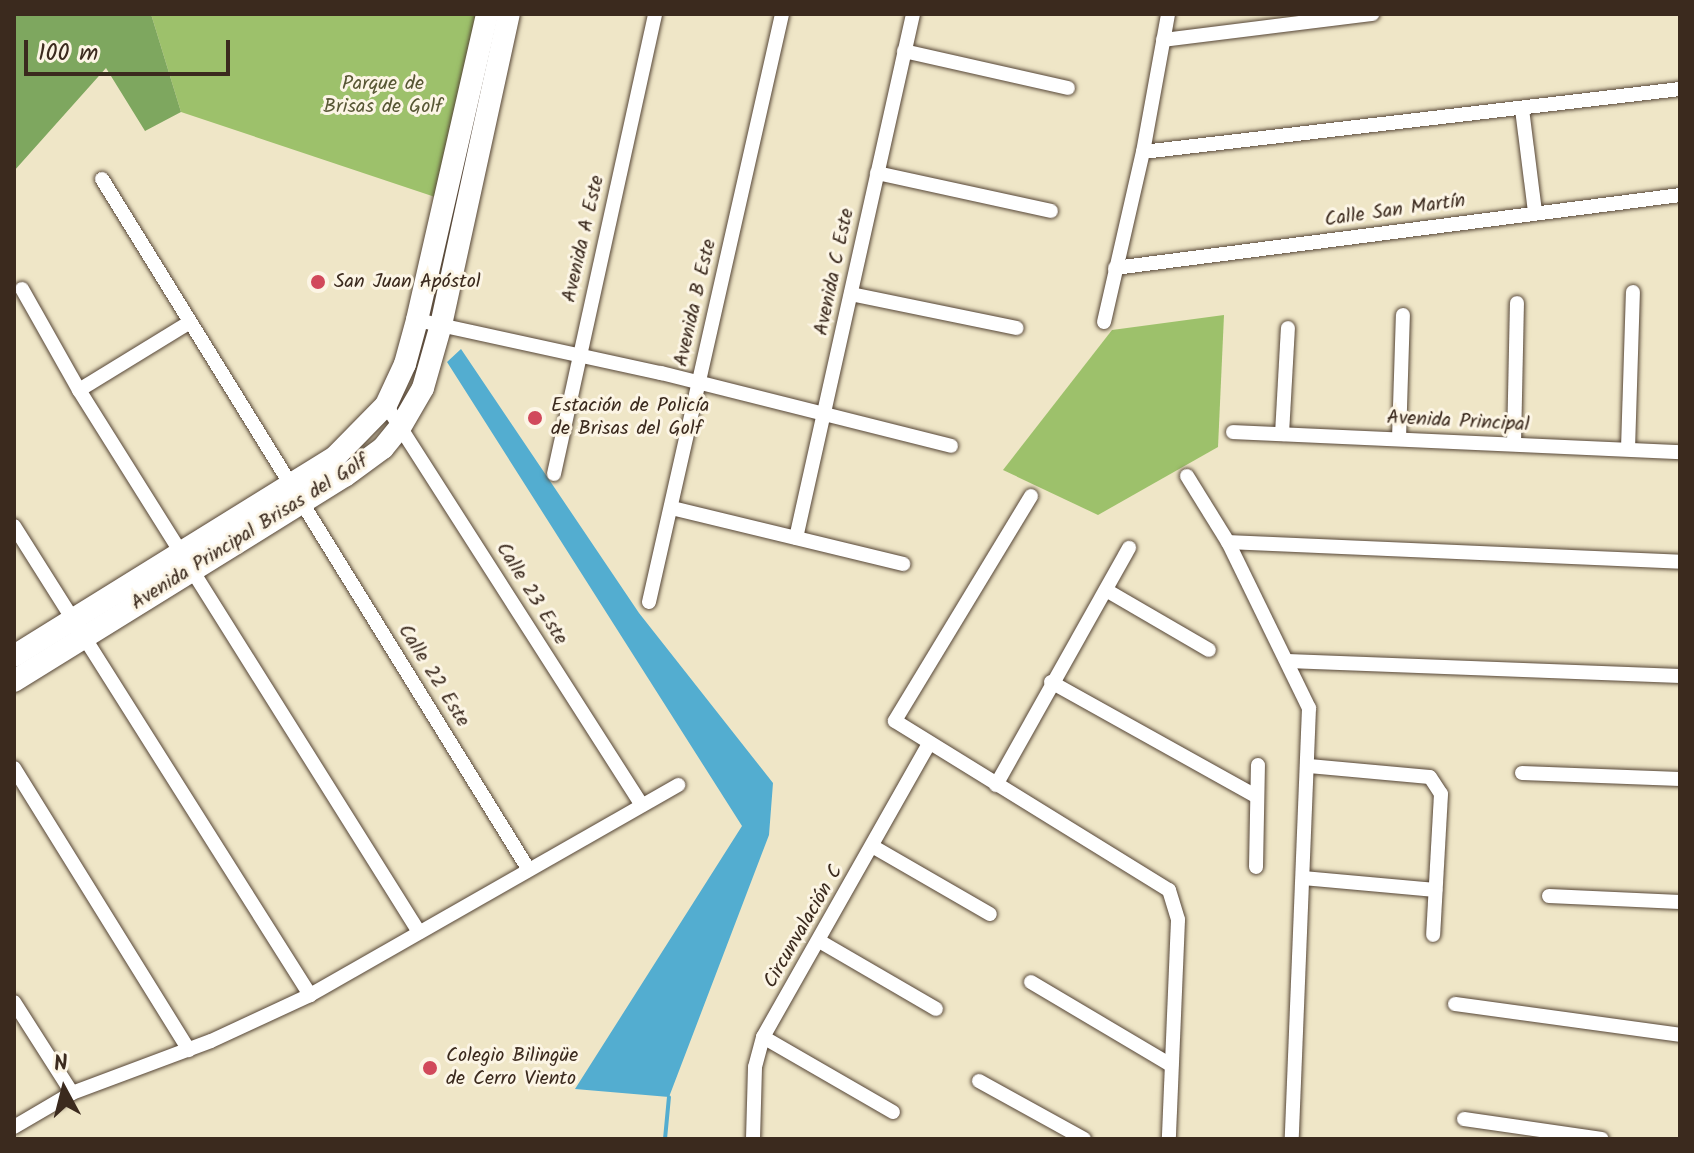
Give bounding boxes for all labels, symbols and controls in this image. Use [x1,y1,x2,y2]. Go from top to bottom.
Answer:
scale bar [28,24,234,74]
text: 100 m [38,34,98,73]
park label: Parque de Brisas de Golf [323,72,443,119]
street label: Avenida A Este [558,173,610,305]
street label: Calle San Martín [1323,189,1467,233]
street label: Avenida C Este [810,206,860,338]
street label: Avenida B Este [670,237,722,369]
place label: San Juan Apóstol [334,270,481,294]
marker: San Juan Apóstol [309,273,327,291]
place label: Estación de Policía de Brisas del Golf [551,394,709,441]
street label: Avenida Principal [1386,406,1530,438]
marker: Estación de Policía de Brisas del Golf [526,409,544,427]
street label: Avenida Principal Brisas del Golf [127,450,373,616]
street label: Calle 23 Este [490,538,572,650]
street label: Calle 22 Este [392,620,474,732]
street label: Circunvalación C [759,861,849,993]
place label: Colegio Bilingüe de Cerro Viento [446,1044,578,1091]
text: N [52,1046,70,1083]
north arrow [24,1049,104,1129]
marker: Colegio Bilingüe de Cerro Viento [421,1059,439,1077]

